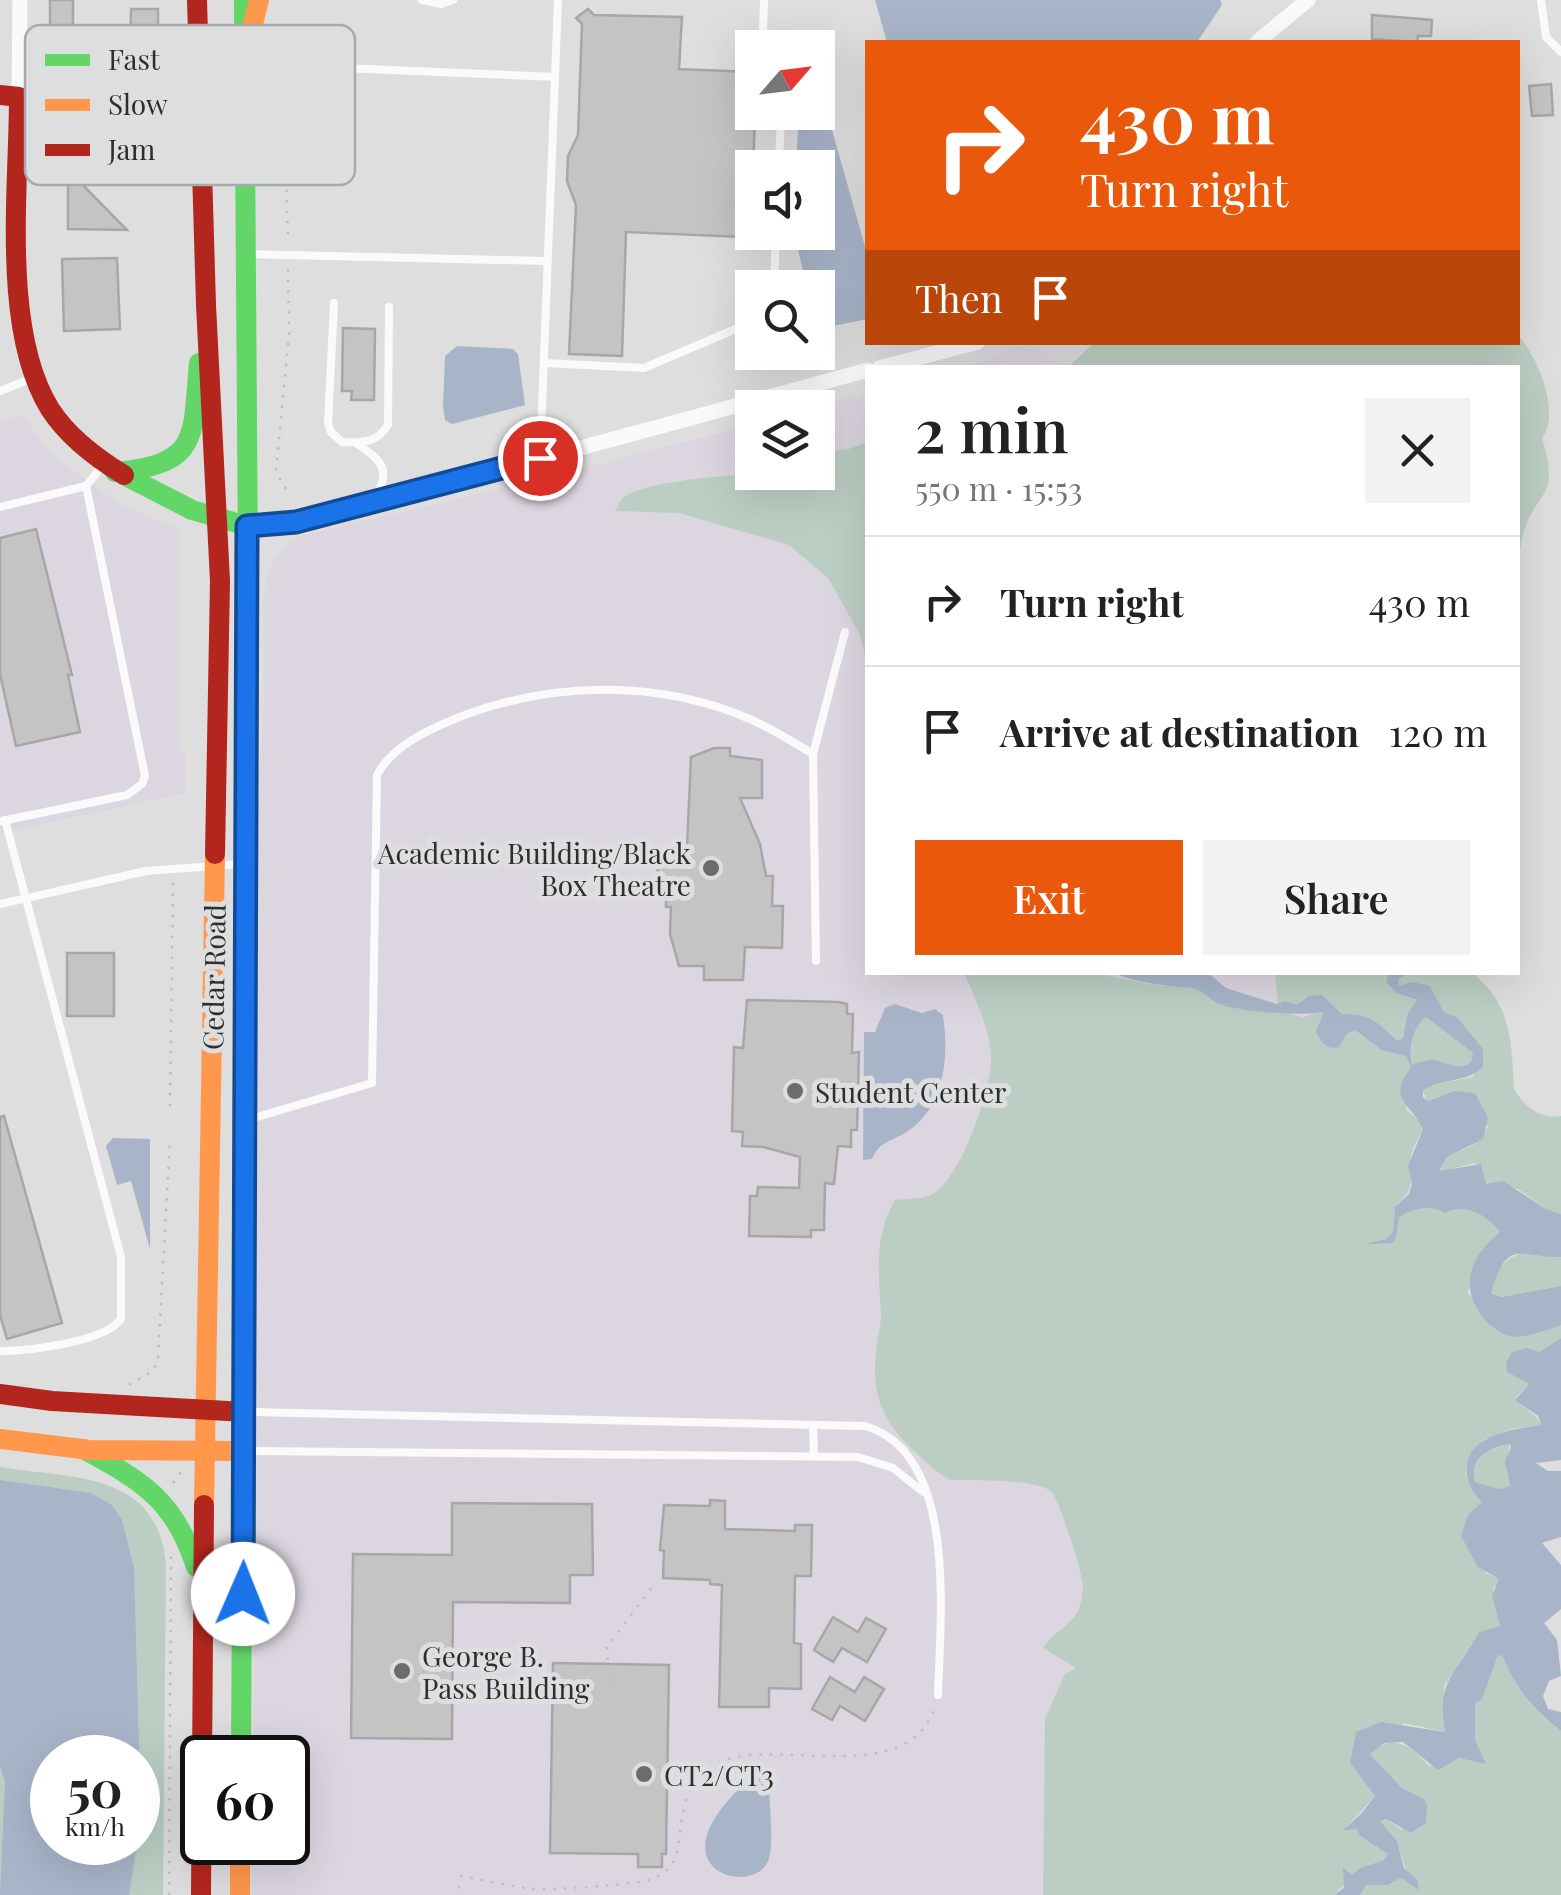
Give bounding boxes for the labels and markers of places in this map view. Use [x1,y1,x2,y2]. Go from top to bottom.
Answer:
pin [498,416,583,501]
place label: Academic Building/Black Box Theatre [377,834,692,903]
marker: Academic Building/Black Box Theatre [700,857,722,879]
place label: Student Center [815,1073,1007,1110]
marker: Student Center [784,1080,806,1102]
place label: George B. Pass Building [422,1637,590,1706]
marker: George B. Pass Building [391,1660,413,1682]
place label: CT2/CT3 [664,1756,774,1793]
marker: CT2/CT3 [633,1763,655,1785]

